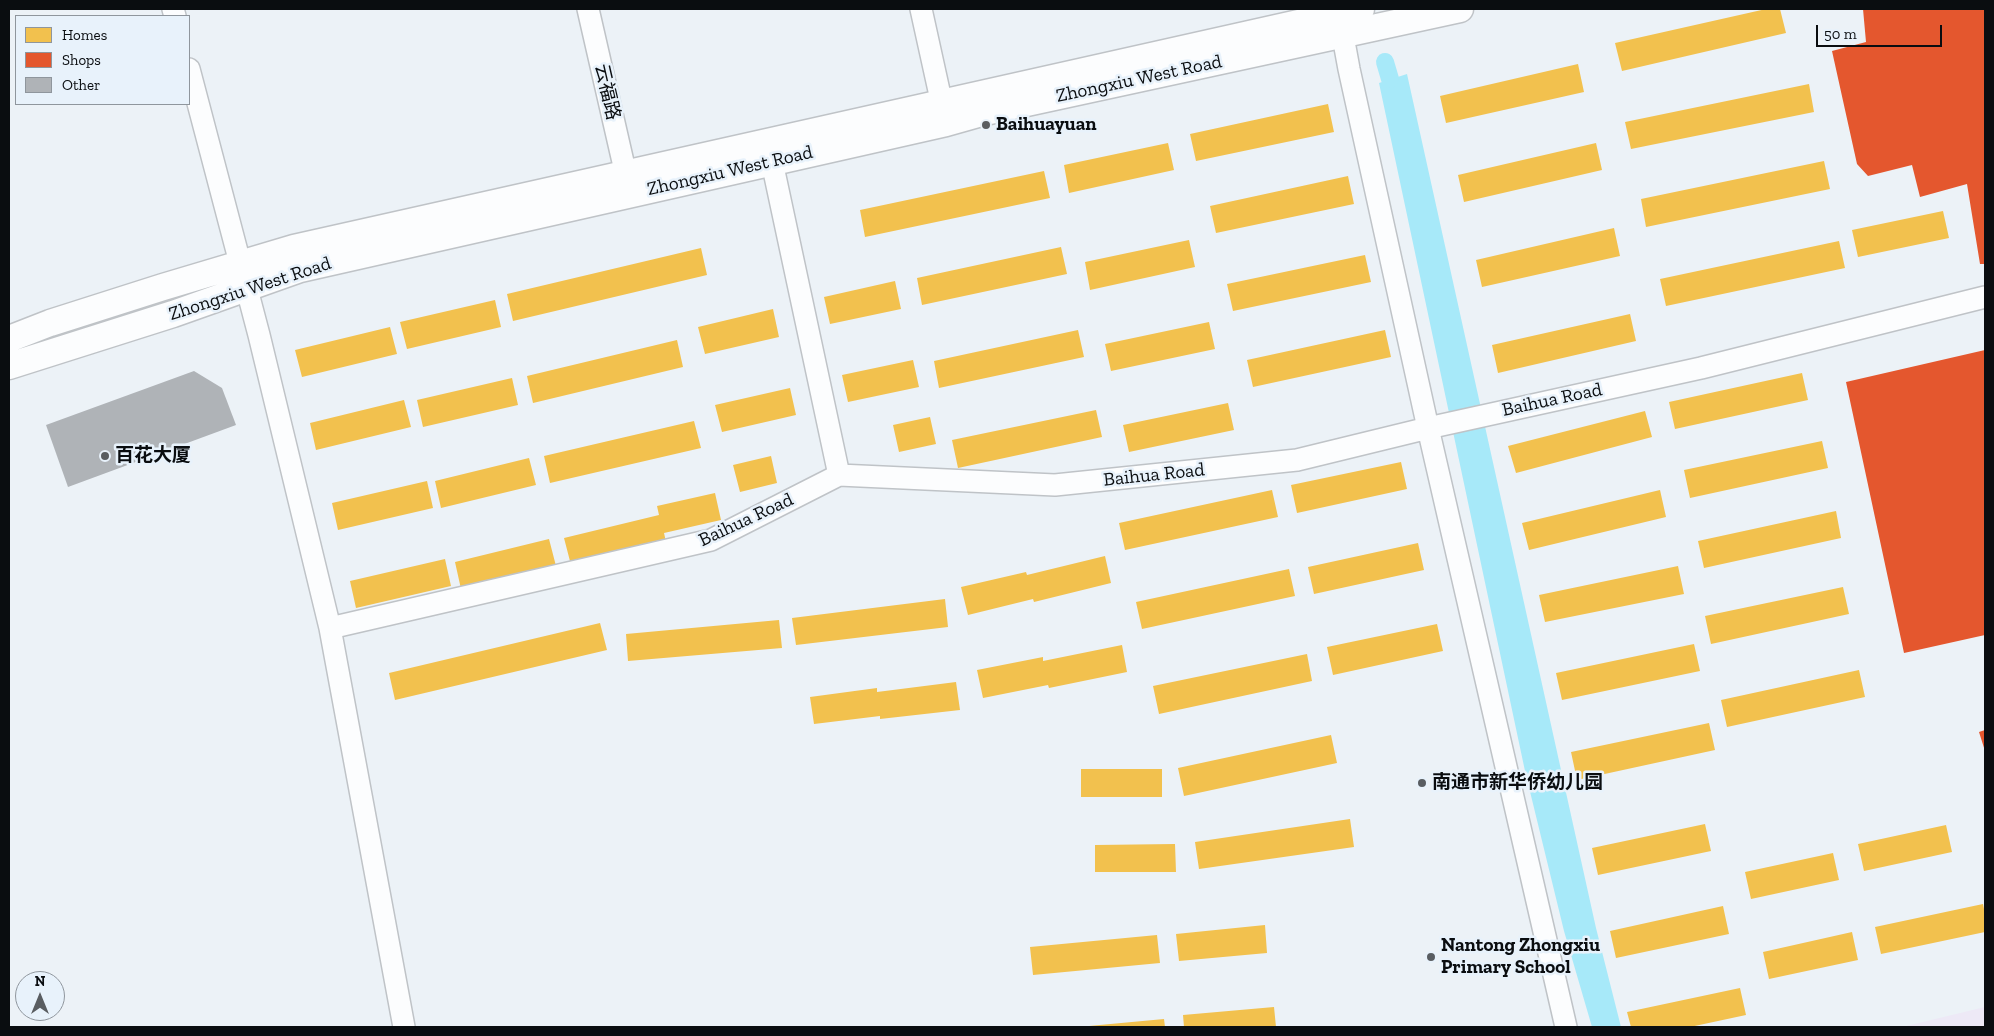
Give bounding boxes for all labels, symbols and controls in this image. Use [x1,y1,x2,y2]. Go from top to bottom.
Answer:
legend [15,15,190,105]
scale bar [1819,15,1945,47]
text: 50 m [1824,25,1857,43]
text: Homes [62,26,107,44]
street label: Zhongxiu West Road [1054,50,1224,108]
text: Shops [62,51,101,69]
street label: 云福路 [589,62,625,122]
text: Other [62,76,100,94]
place label: Baihuayuan [996,114,1097,136]
marker: Baihuayuan [980,119,992,131]
street label: Zhongxiu West Road [645,141,815,201]
street label: Zhongxiu West Road [166,252,334,326]
street label: Baihua Road [1500,378,1604,422]
place label: 百花大厦 [115,445,191,467]
marker: 百花大厦 [99,450,111,462]
street label: Baihua Road [1102,458,1206,492]
street label: Baihua Road [695,488,797,552]
place label: 南通市新华侨幼儿园 [1432,772,1603,794]
marker: 南通市新华侨幼儿园 [1416,777,1428,789]
place label: Nantong Zhongxiu Primary School [1441,935,1600,979]
marker: Nantong Zhongxiu Primary School [1425,951,1437,963]
north arrow [15,971,65,1021]
text: N [35,973,45,990]

